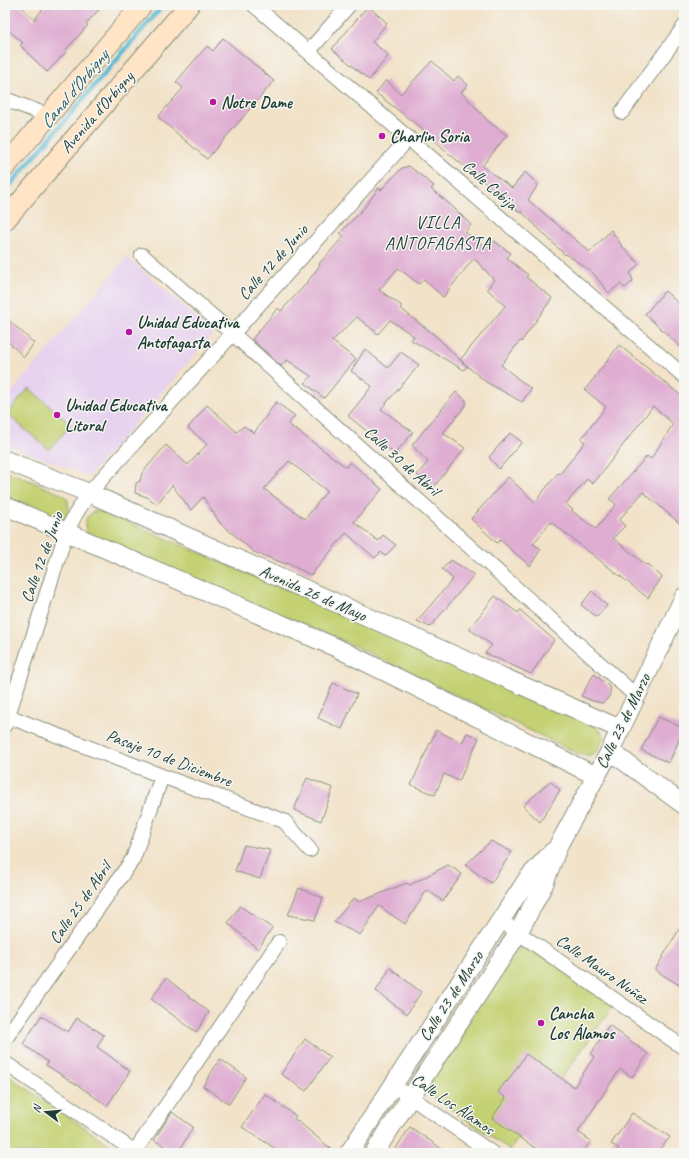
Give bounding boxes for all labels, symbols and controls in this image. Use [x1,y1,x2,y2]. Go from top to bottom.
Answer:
water label: Canal d'Orbigny [35,43,115,133]
street label: Avenida d'Orbigny [56,66,139,157]
place label: Notre Dame [221,92,294,113]
marker: Notre Dame [208,97,218,107]
place label: Charlin Soria [390,126,471,147]
marker: Charlin Soria [377,131,387,141]
street label: Calle Cobija [458,155,523,215]
district label: VILLA ANTOFAGASTA [385,211,491,254]
street label: Calle 12 de Junio [233,219,313,304]
place label: Unidad Educativa Antofagasta [137,312,241,353]
marker: Unidad Educativa Antofagasta [124,327,134,337]
place label: Unidad Educativa Litoral [65,395,169,436]
marker: Unidad Educativa Litoral [52,410,62,420]
street label: Calle 30 de Abril [360,422,447,503]
street label: Calle 12 de Junio [16,508,68,605]
street label: Avenida 26 de Mayo [256,560,371,626]
street label: Calle 23 de Marzo [591,669,655,772]
street label: Pasaje 10 de Diciembre [103,724,236,792]
street label: Calle 25 de Abril [44,856,118,948]
street label: Calle Mauro Nuñez [552,930,653,1009]
street label: Calle 23 de Marzo [414,946,488,1045]
place label: Cancha Los Álamos [549,1003,616,1044]
marker: Cancha Los Álamos [536,1018,546,1028]
street label: Calle Los Álamos [408,1068,501,1141]
north arrow [26,1092,66,1132]
text: N [29,1102,45,1114]

